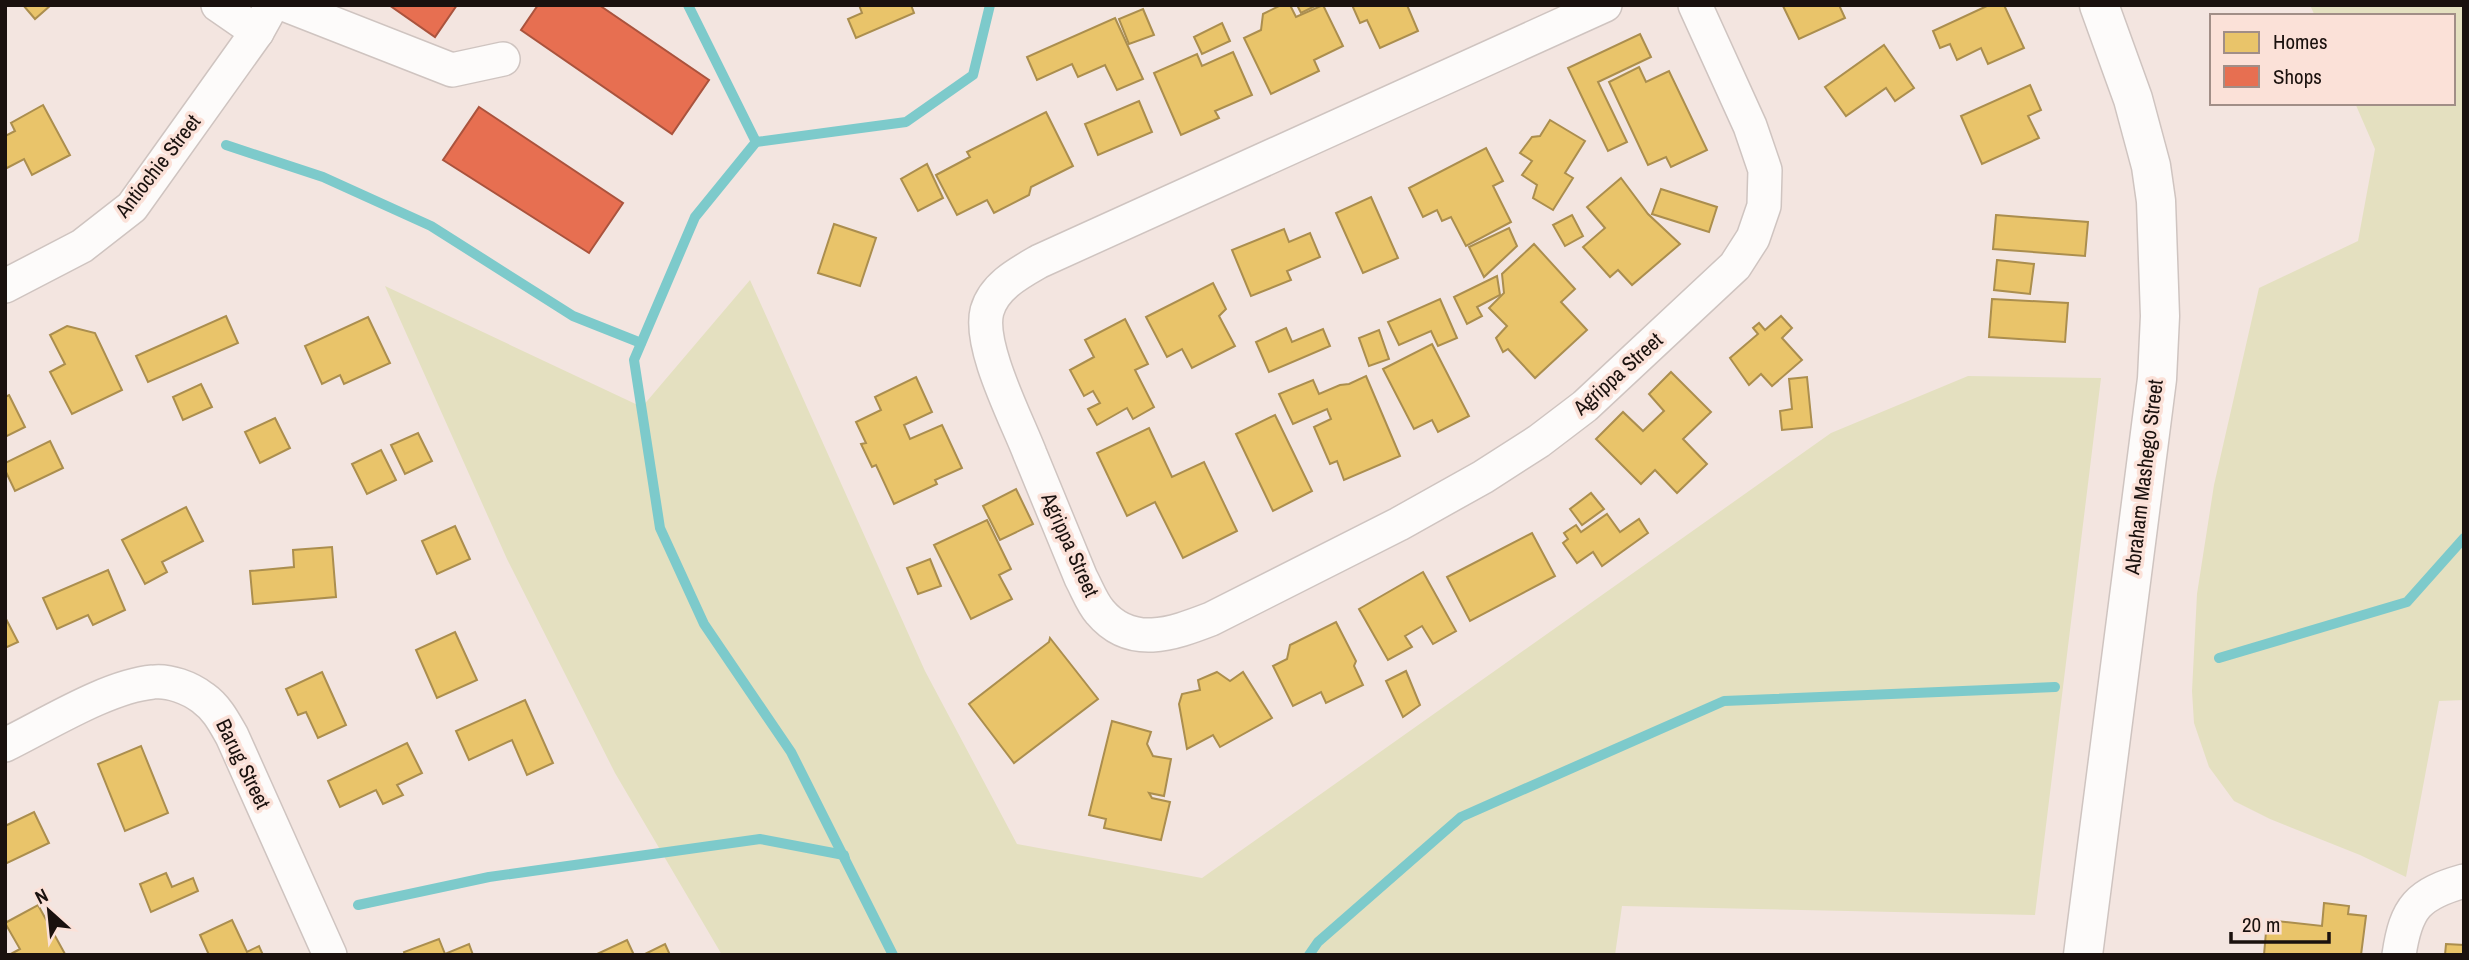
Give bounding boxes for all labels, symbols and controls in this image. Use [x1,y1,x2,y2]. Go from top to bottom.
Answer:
legend [2210,14,2455,105]
text: Homes [2273,27,2328,56]
text: Shops [2273,62,2322,91]
street label: Antiochie Street [108,108,207,224]
street label: Agrippa Street [1566,326,1669,422]
street label: Abraham Mashego Street [2117,378,2170,577]
street label: Agrippa Street [1034,487,1106,602]
street label: Barug Street [209,714,278,814]
north arrow [14,876,84,946]
text: N [30,882,52,910]
scale bar [2231,900,2329,944]
text: 20 m [2242,910,2280,939]

